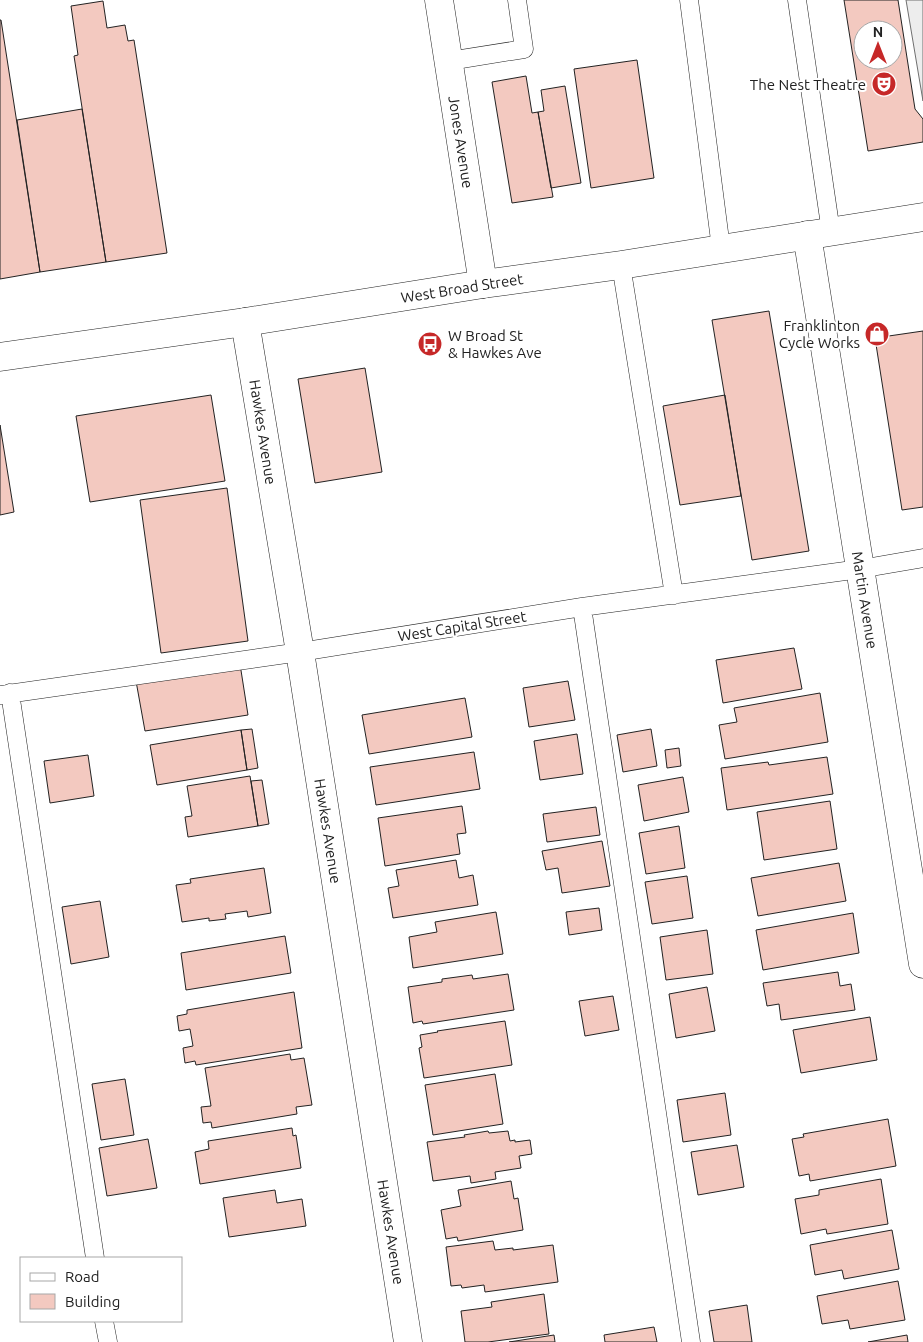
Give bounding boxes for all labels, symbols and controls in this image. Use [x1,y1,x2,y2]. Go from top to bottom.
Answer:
north arrow [853,20,903,70]
text: N [873,24,883,40]
theatre icon: The Nest Theatre [871,71,897,97]
place label: The Nest Theatre [750,76,866,93]
street label: Jones Avenue [445,95,477,189]
street label: West Broad Street [400,270,524,306]
place label: Franklinton Cycle Works [779,317,860,351]
shop icon: Franklinton Cycle Works [864,321,890,347]
place label: W Broad St & Hawkes Ave [448,327,542,361]
bus stop icon: W Broad St & Hawkes Ave [417,331,443,357]
street label: Hawkes Avenue [246,378,280,486]
street label: Martin Avenue [849,550,881,650]
street label: West Capital Street [397,607,528,645]
street label: Hawkes Avenue [311,777,345,885]
street label: Hawkes Avenue [374,1178,408,1286]
legend [20,1257,182,1322]
text: Road [65,1268,100,1285]
text: Building [65,1293,120,1310]

